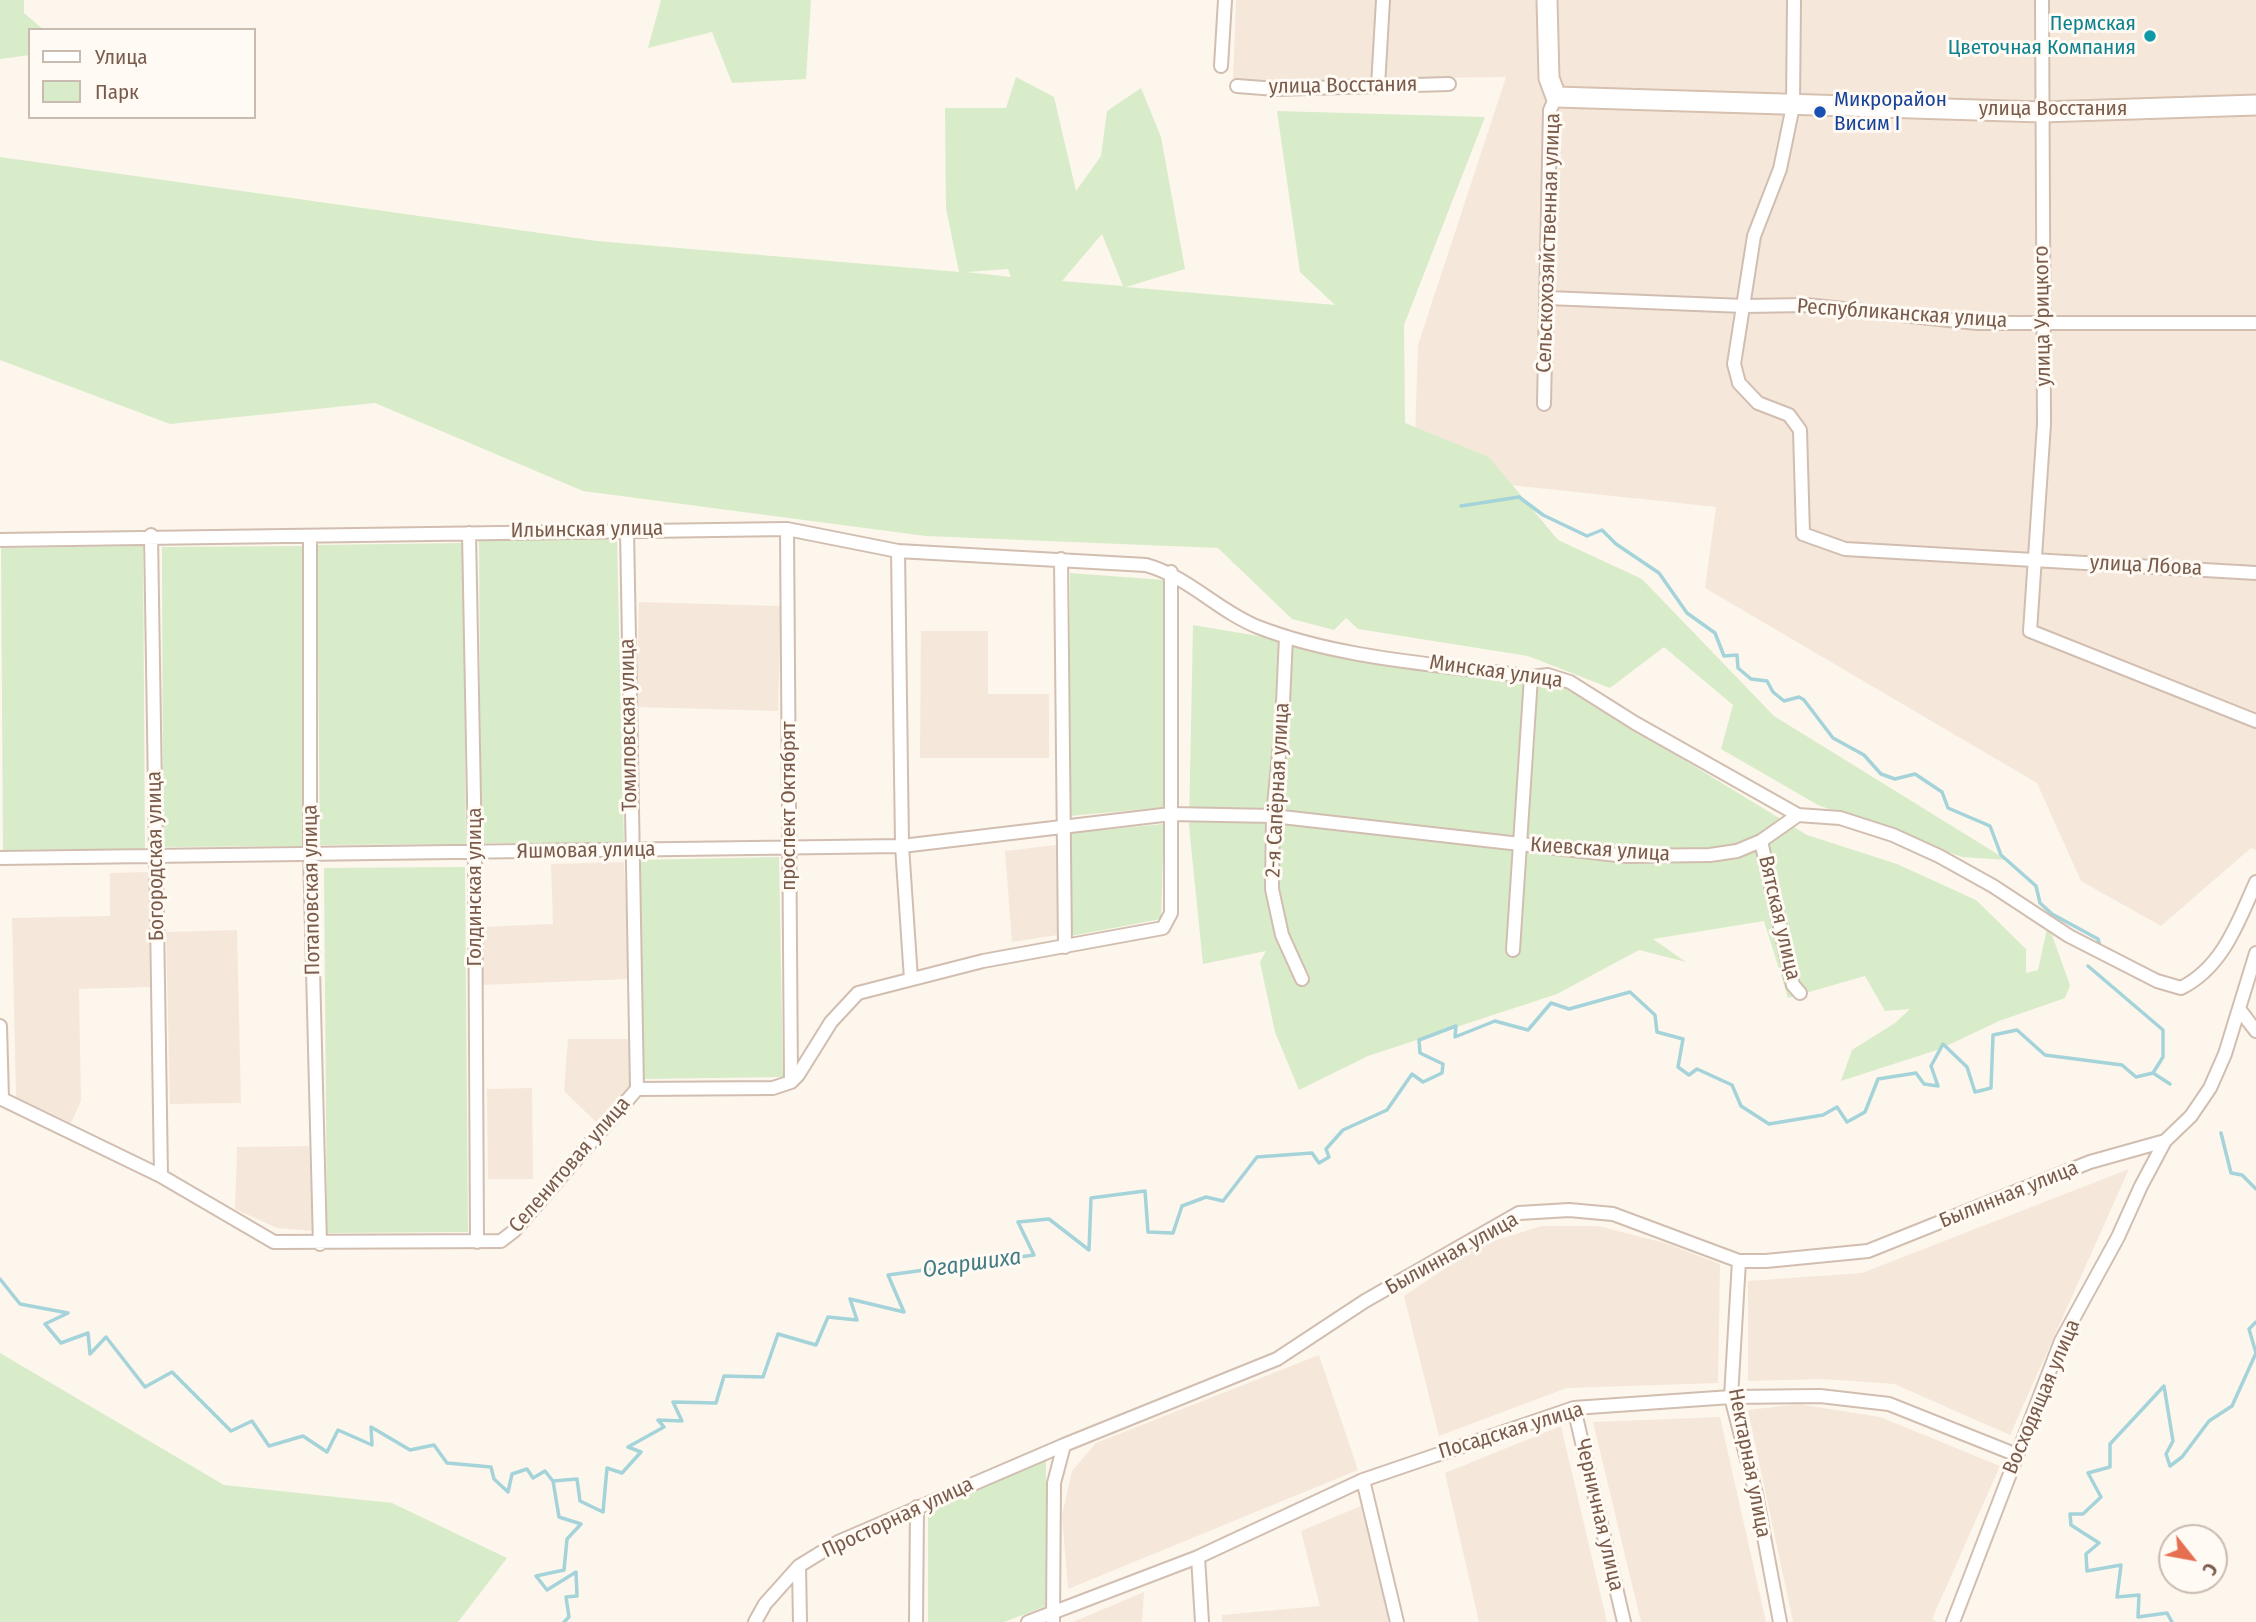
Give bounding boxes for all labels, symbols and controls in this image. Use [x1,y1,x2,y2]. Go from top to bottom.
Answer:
place label: Пермская Цветочная Компания [1948,11,2136,61]
legend [28,28,256,119]
marker: Пермская Цветочная Компания [2142,28,2158,44]
text: Улица [95,44,148,70]
street label: улица Восстания [1268,72,1418,100]
text: Парк [95,79,139,105]
place label: Микрорайон Висим I [1834,87,1947,137]
street label: улица Восстания [1979,96,2127,122]
marker: Микрорайон Висим I [1812,104,1828,120]
street label: Сельскохозяйственная улица [1532,113,1566,373]
street label: улица Урицкого [2029,245,2057,387]
street label: Республиканская улица [1796,294,2008,334]
street label: Ильинская улица [511,516,663,544]
street label: улица Лбова [2089,550,2203,582]
street label: Томиловская улица [615,638,643,812]
street label: Минская улица [1428,650,1564,694]
street label: 2-я Сапёрная улица [1261,702,1295,878]
street label: проспект Октябрят [776,721,802,891]
street label: Богородская улица [142,771,170,941]
street label: Потаповская улица [298,804,326,976]
street label: Голдинская улица [462,807,488,967]
street label: Киевская улица [1529,833,1671,867]
street label: Яшмовая улица [516,837,656,865]
street label: Вятская улица [1752,853,1806,983]
street label: Селенитовая улица [504,1092,636,1238]
street label: Былинная улица [1936,1156,2082,1234]
street label: Былинная улица [1381,1207,1523,1301]
water label: Огаршиха [921,1243,1023,1285]
street label: Восходящая улица [1998,1316,2086,1478]
street label: Нектарная улица [1722,1386,1776,1540]
street label: Посадская улица [1436,1397,1586,1465]
street label: Черничная улица [1569,1436,1629,1594]
street label: Просторная улица [819,1472,977,1564]
north arrow [2158,1524,2228,1594]
text: С [2197,1559,2222,1579]

